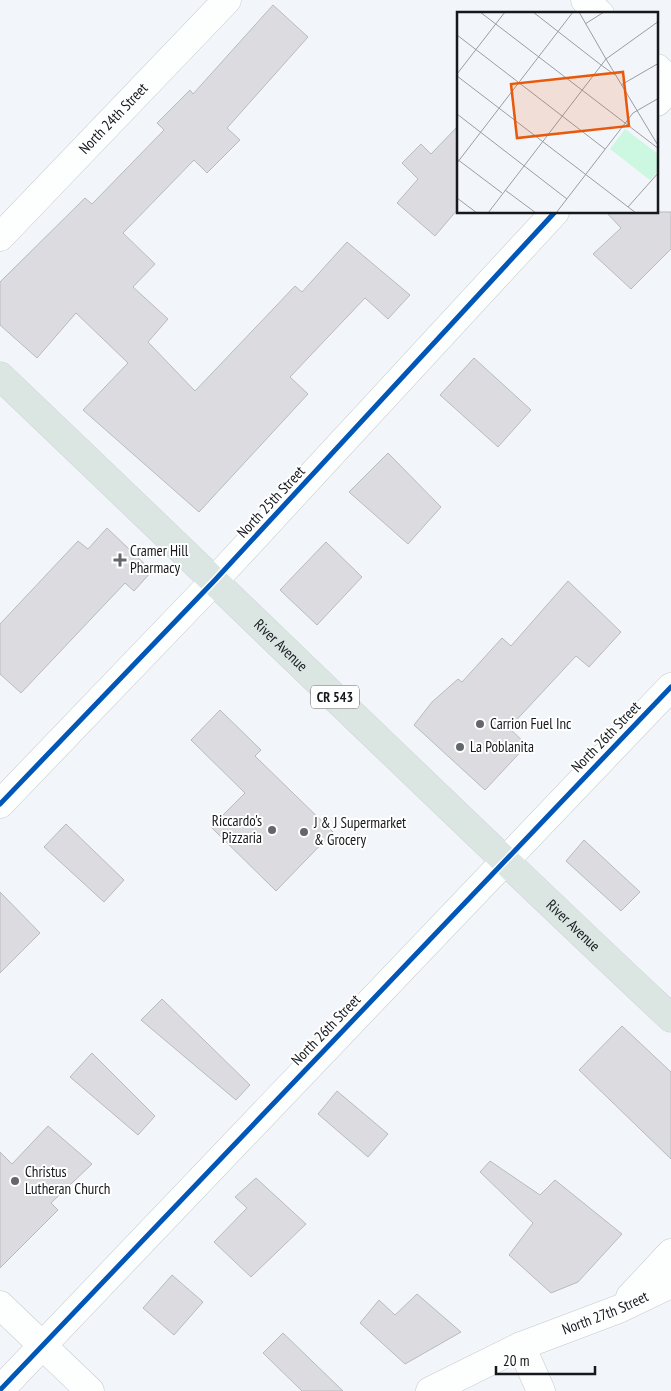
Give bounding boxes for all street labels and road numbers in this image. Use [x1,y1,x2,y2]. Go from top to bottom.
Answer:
street label: North 24th Street [75,79,152,158]
street label: North 25th Street [233,462,309,542]
street label: River Avenue [250,615,312,675]
road number: CR 543 [311,686,359,709]
street label: North 26th Street [567,697,644,776]
street label: River Avenue [542,895,604,955]
street label: North 26th Street [287,990,364,1069]
street label: North 27th Street [559,1286,651,1339]

